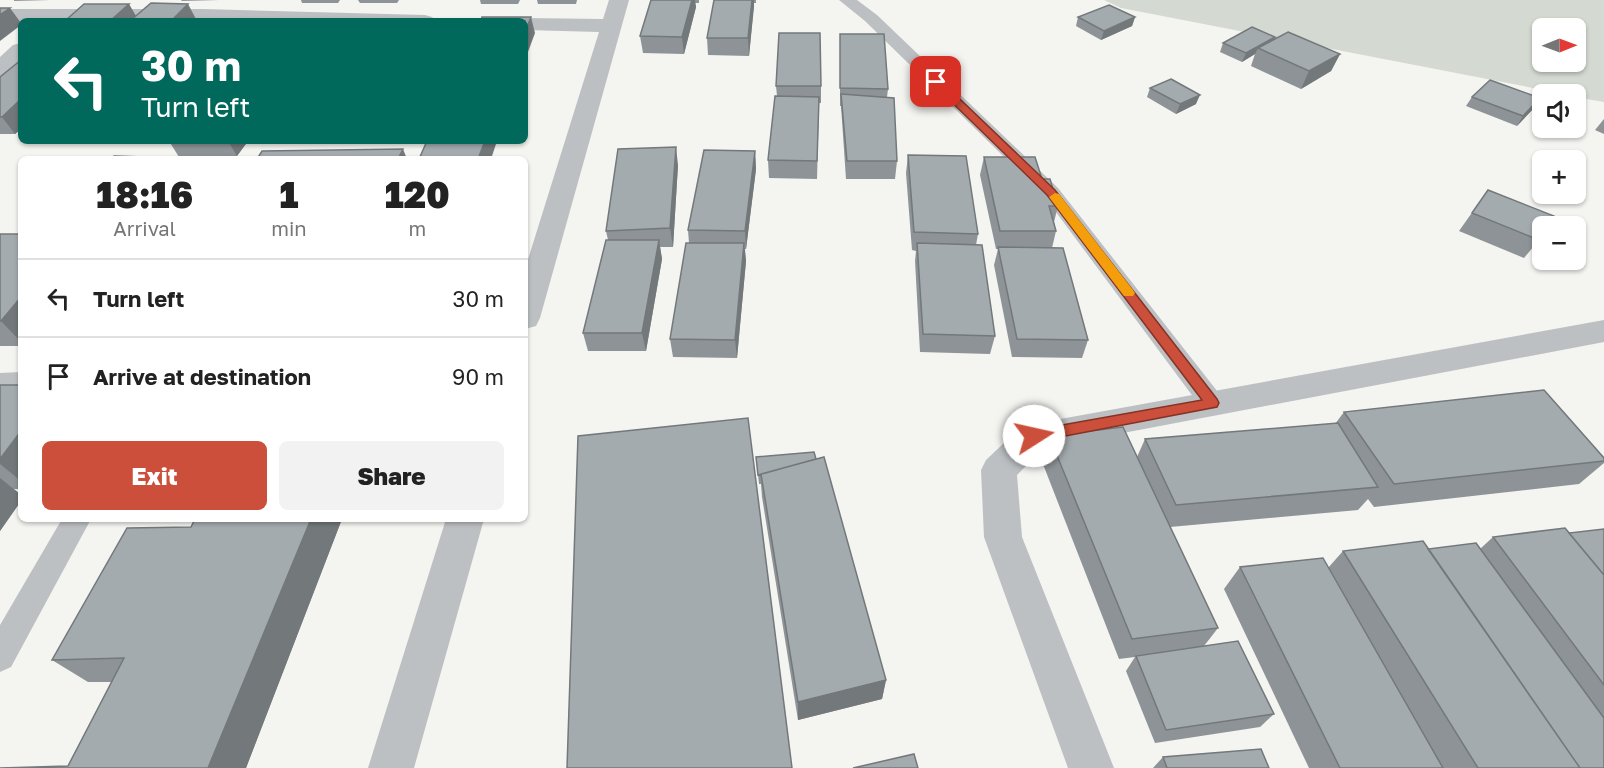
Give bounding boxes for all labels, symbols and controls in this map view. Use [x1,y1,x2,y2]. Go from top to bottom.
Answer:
north arrow [1532,18,1586,72]
map controls [1532,18,1586,270]
text: 30 m [141,40,241,90]
icon: left [42,42,120,120]
pin [910,56,961,107]
icon: arrive [919,65,952,98]
button: sound [1532,84,1586,138]
text: Turn left [141,91,250,123]
button: + [1532,150,1586,204]
text: 18:16 [96,173,193,216]
text: 1 [279,173,298,216]
text: 120 [385,173,450,216]
text: Arrival [113,216,176,240]
text: min [271,216,307,240]
text: m [408,216,426,240]
button: − [1532,216,1586,270]
icon: left [42,282,75,315]
text: Turn left [93,285,184,312]
text: 30 m [453,285,504,312]
icon: arrive [42,360,75,393]
text: Arrive at destination [93,363,311,390]
text: 90 m [452,363,504,390]
position arrow [1002,404,1066,468]
button: Exit [42,441,267,510]
button: Share [279,441,504,510]

